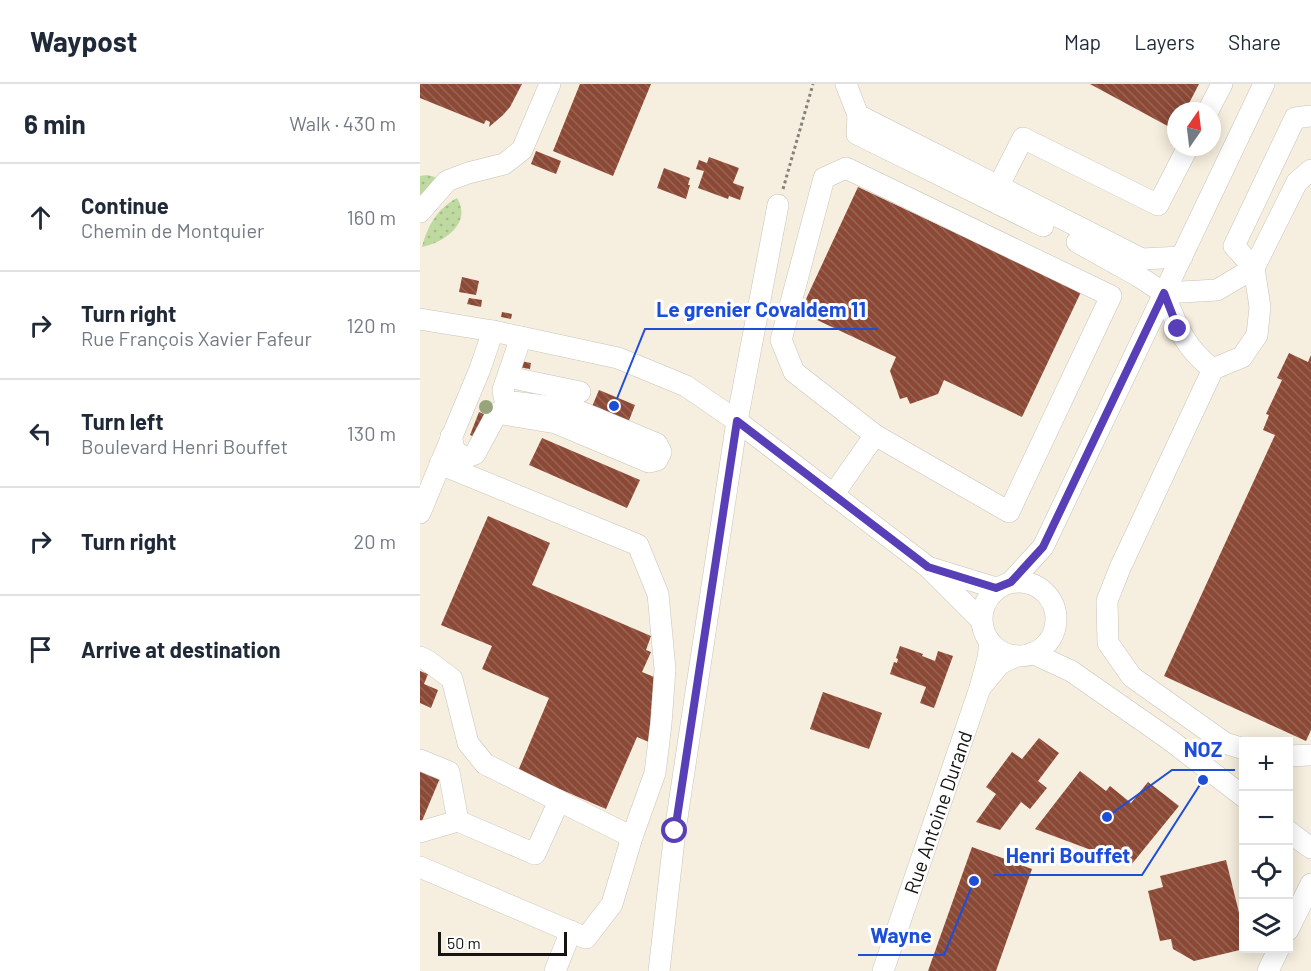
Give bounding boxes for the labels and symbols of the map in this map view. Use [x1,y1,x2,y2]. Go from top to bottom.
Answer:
north arrow [1167,102,1221,156]
callout: Le grenier Covaldem 11 [645,290,878,329]
text: Le grenier Covaldem 11 [656,296,866,321]
route end [1164,315,1190,341]
street label: Rue Antoine Durand [898,727,977,897]
callout: NOZ [1172,731,1235,770]
text: NOZ [1184,736,1222,761]
route start [661,817,687,843]
callout: Henri Bouffet [993,836,1142,875]
text: Henri Bouffet [1006,842,1130,867]
callout: Wayne [858,916,944,955]
text: Wayne [870,922,932,947]
scale bar [438,929,567,956]

